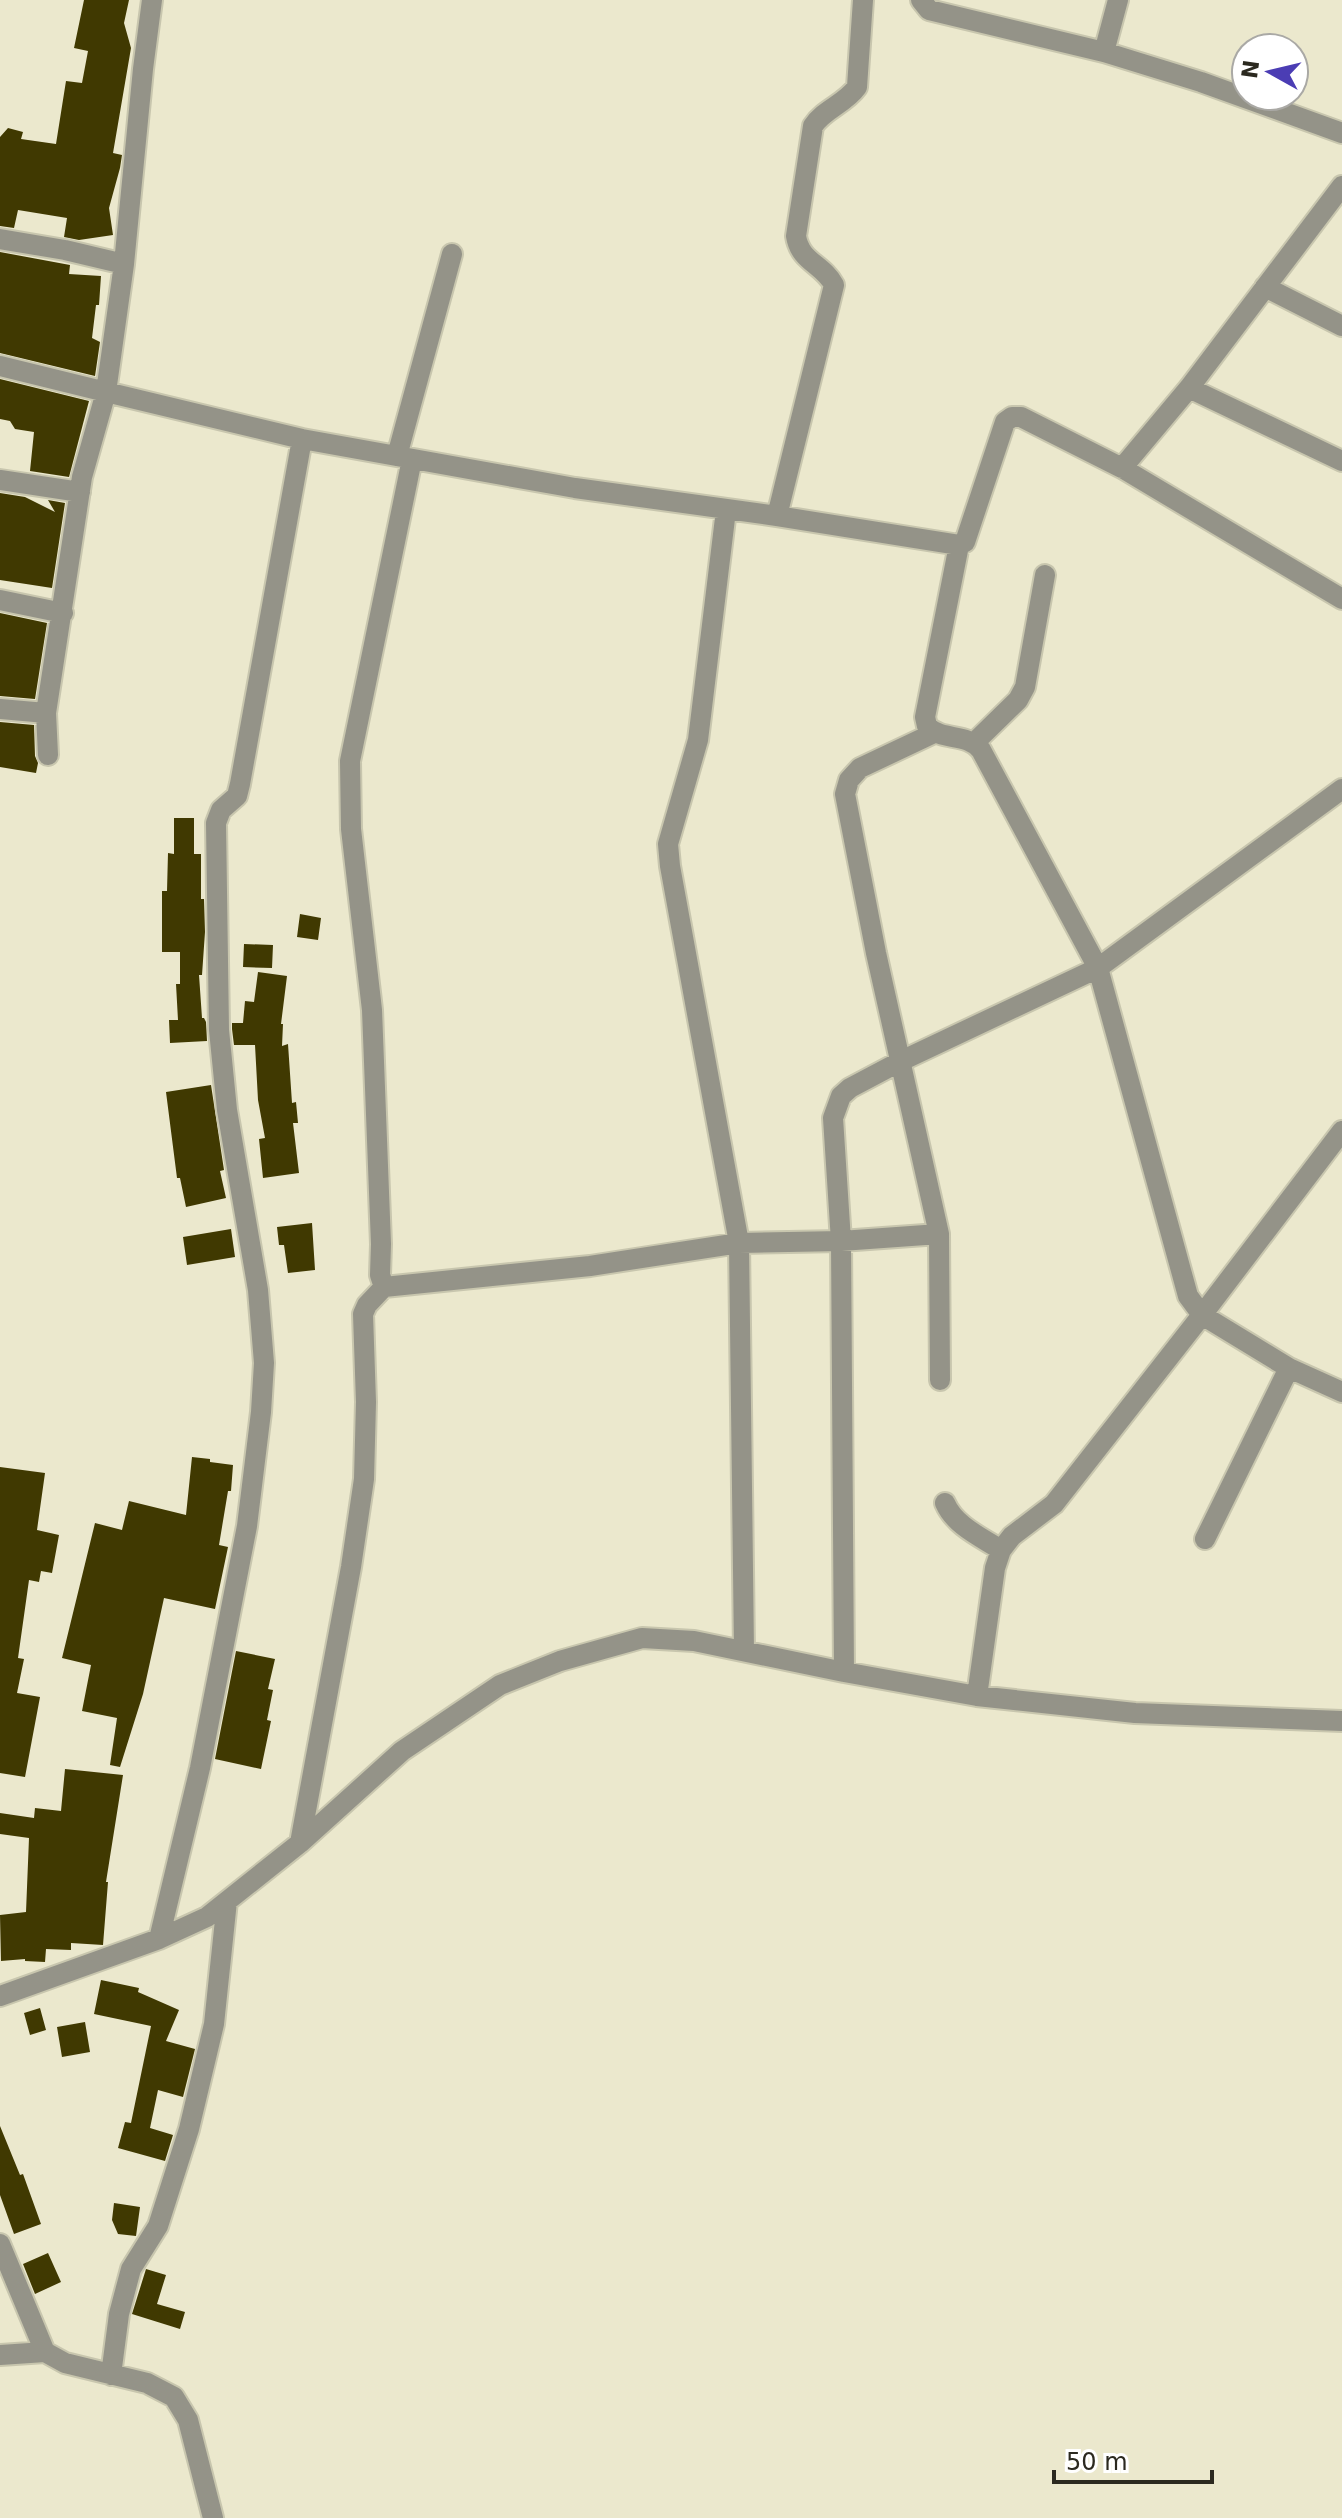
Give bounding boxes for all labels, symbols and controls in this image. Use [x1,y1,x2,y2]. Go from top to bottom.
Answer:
north arrow [1230,32,1310,112]
text: N [1237,58,1264,80]
scale bar [1054,2434,1212,2484]
text: 50 m [1066,2448,1128,2476]

